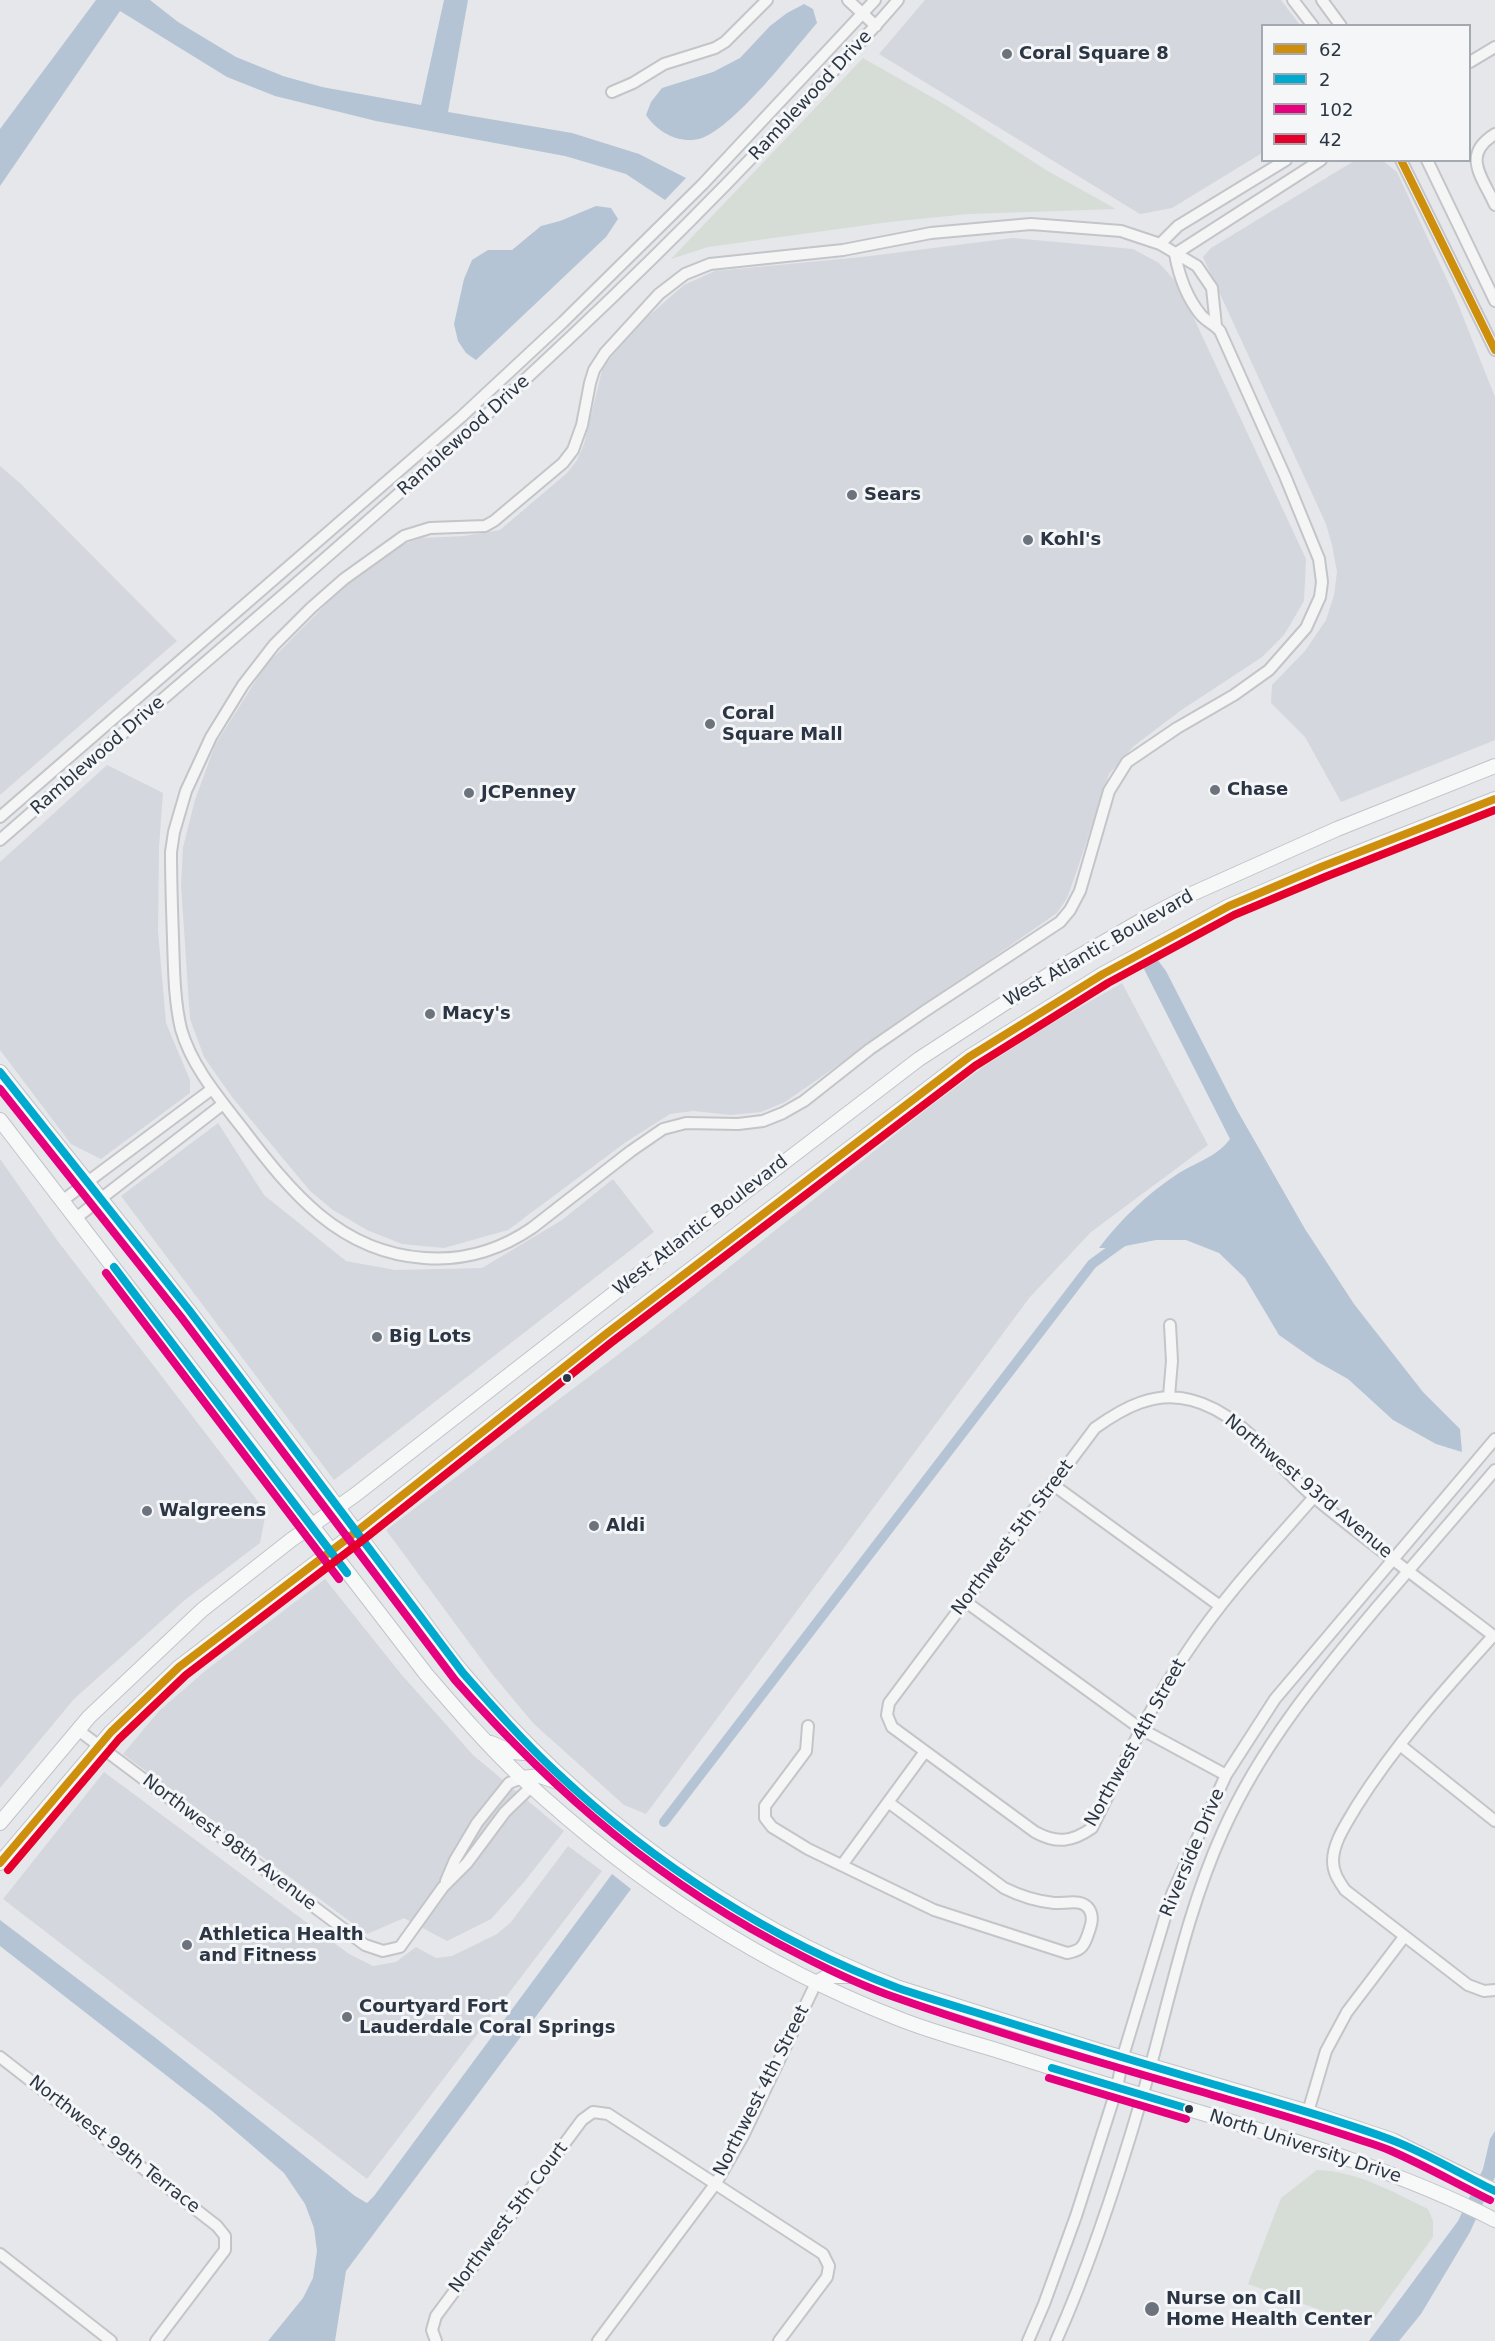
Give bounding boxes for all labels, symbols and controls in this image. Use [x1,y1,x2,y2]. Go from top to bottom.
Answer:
legend [1261,24,1471,162]
street label: Ramblewood Drive [745,26,877,166]
text: 62 [1319,39,1342,60]
place label: Coral Square 8 [1019,43,1169,65]
marker: Coral Square 8 [1000,47,1014,61]
text: 2 [1319,69,1330,90]
text: 102 [1319,99,1353,120]
text: 42 [1319,129,1342,150]
street label: Ramblewood Drive [394,371,534,501]
place label: Sears [864,484,921,506]
marker: Sears [845,488,859,502]
place label: Kohl's [1040,529,1101,551]
marker: Kohl's [1021,533,1035,547]
street label: Ramblewood Drive [27,692,169,820]
place label: Coral Square Mall [722,703,843,746]
marker: Coral Square Mall [703,717,717,731]
place label: Chase [1227,779,1288,801]
place label: JCPenney [481,782,576,804]
marker: Chase [1208,783,1222,797]
marker: JCPenney [462,786,476,800]
street label: West Atlantic Boulevard [1000,886,1198,1012]
place label: Macy's [442,1003,511,1025]
marker: Macy's [423,1007,437,1021]
street label: West Atlantic Boulevard [610,1151,792,1301]
place label: Big Lots [389,1326,471,1348]
marker: Big Lots [370,1330,384,1344]
unlabelled marker [561,1372,573,1384]
street label: Northwest 93rd Avenue [1220,1410,1396,1564]
street label: Northwest 5th Street [948,1456,1078,1620]
place label: Walgreens [159,1500,266,1522]
marker: Walgreens [140,1504,154,1518]
place label: Aldi [606,1515,645,1537]
marker: Aldi [587,1519,601,1533]
street label: Northwest 4th Street [1081,1655,1191,1831]
street label: Northwest 98th Avenue [138,1771,320,1915]
street label: Riverside Drive [1156,1786,1230,1920]
place label: Athletica Health and Fitness [199,1924,364,1966]
marker: Athletica Health and Fitness [180,1938,194,1952]
place label: Courtyard Fort Lauderdale Coral Springs [359,1996,615,2038]
street label: Northwest 4th Street [710,2002,814,2180]
marker: Courtyard Fort Lauderdale Coral Springs [340,2010,354,2024]
street label: Northwest 99th Terrace [24,2072,204,2218]
unlabelled marker [1183,2103,1195,2115]
street label: North University Drive [1206,2106,1404,2188]
street label: Northwest 5th Court [445,2138,573,2298]
place label: Nurse on Call Home Health Center [1166,2288,1372,2330]
marker: Nurse on Call Home Health Center [1143,2300,1161,2318]

